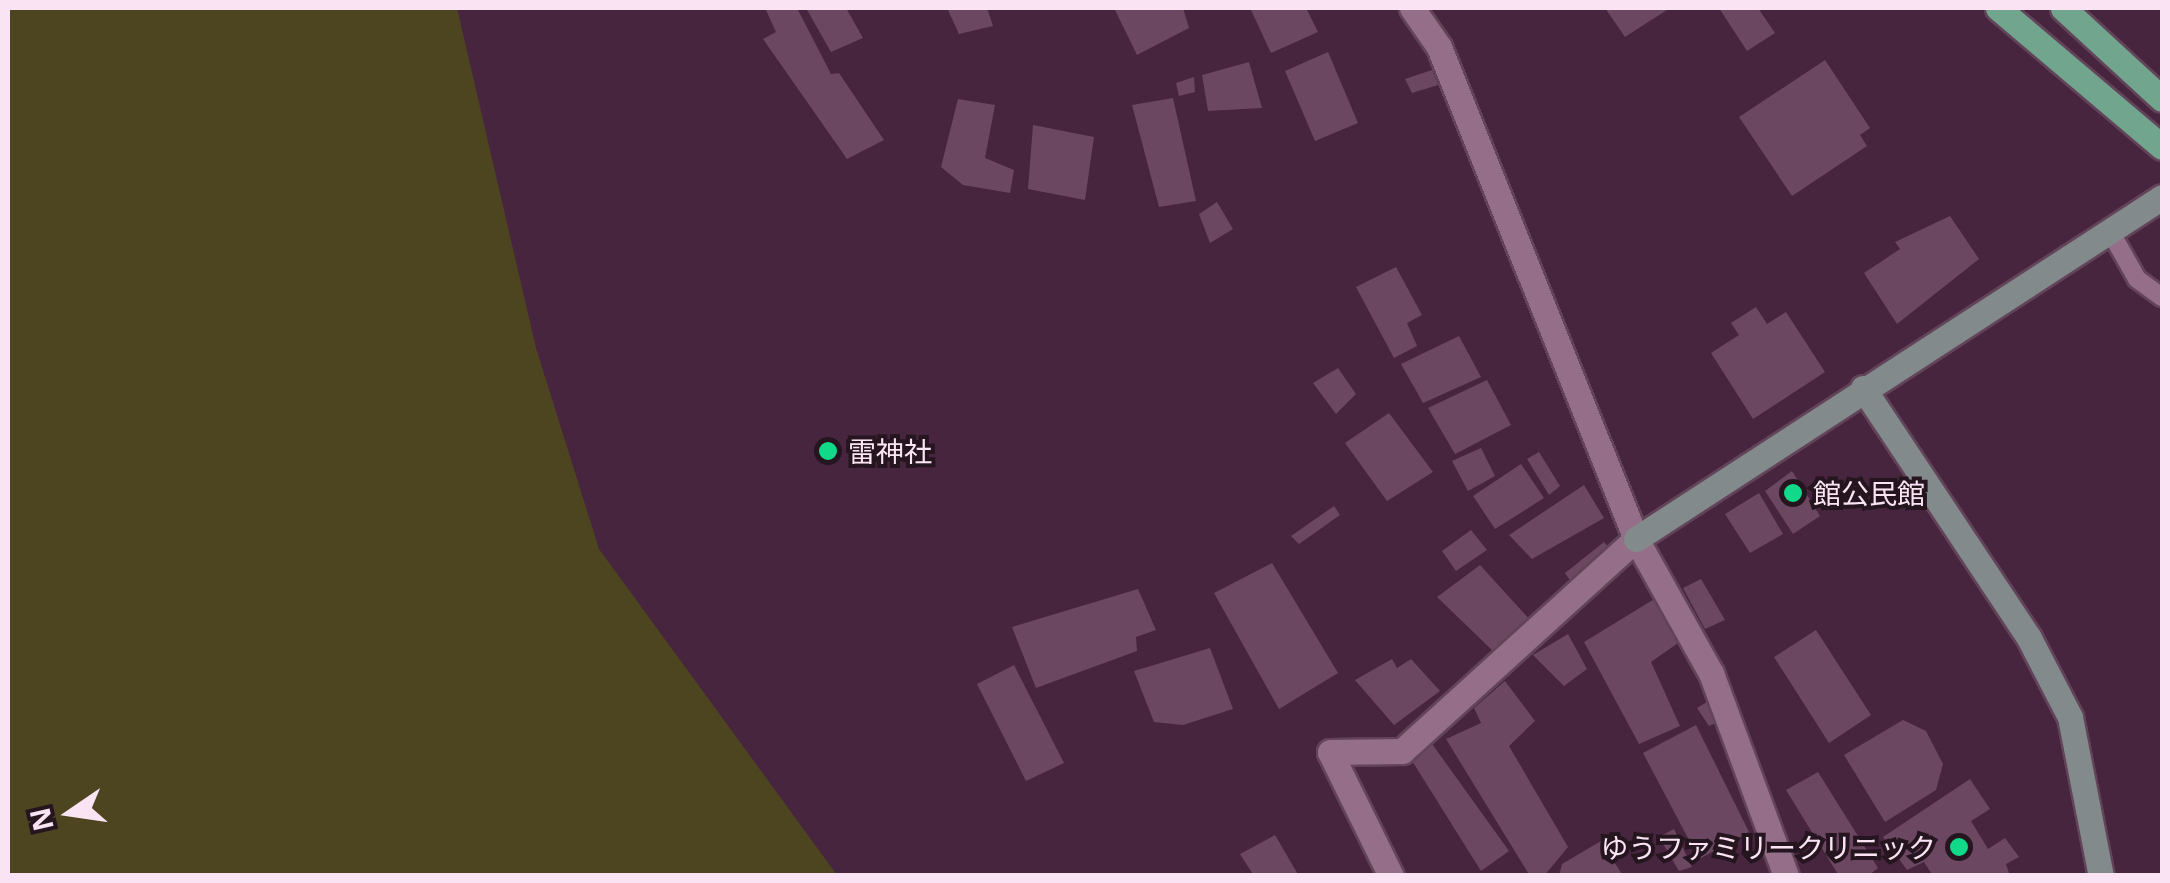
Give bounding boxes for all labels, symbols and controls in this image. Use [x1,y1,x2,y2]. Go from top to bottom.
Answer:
place label: 雷神社 [848,434,932,468]
marker: 雷神社 [817,440,839,462]
place label: 館公民館 [1813,476,1925,510]
marker: 館公民館 [1782,482,1804,504]
north arrow [20,763,120,863]
text: N [20,804,62,835]
place label: ゆうファミリークリニック [1600,830,1936,864]
marker: ゆうファミリークリニック [1946,834,1972,860]

